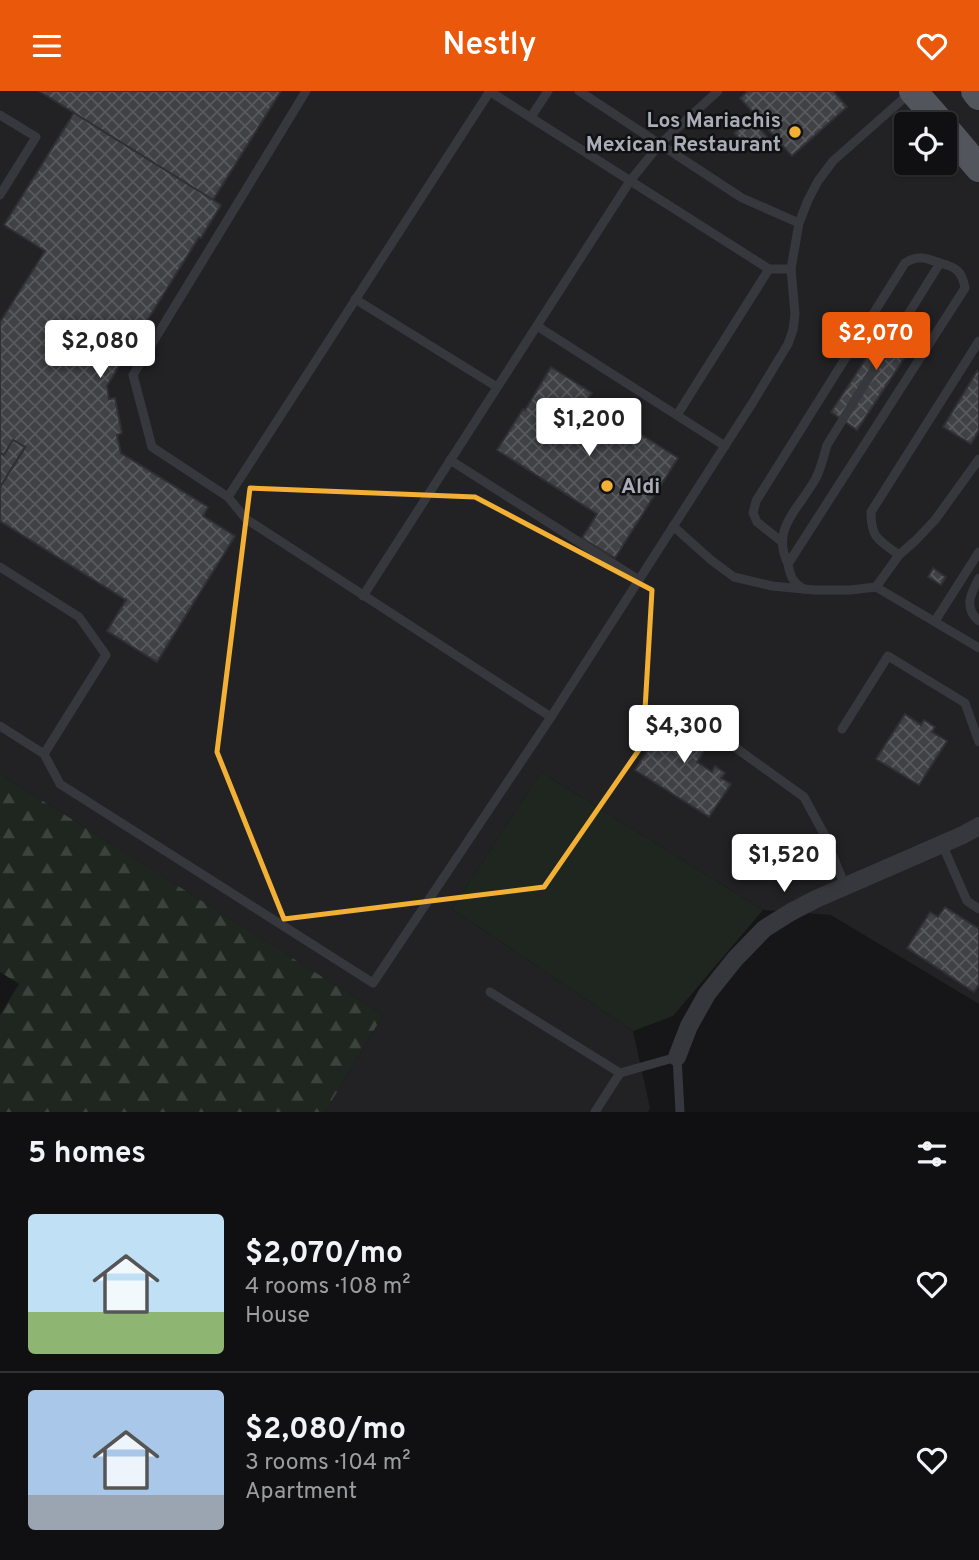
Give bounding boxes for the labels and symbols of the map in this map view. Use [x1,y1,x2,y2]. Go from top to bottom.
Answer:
place label: Los Mariachis Mexican Restaurant [586,108,781,159]
marker: Los Mariachis Mexican Restaurant [787,124,803,140]
pin: $2,070 [819,313,933,372]
pin: $2,080 [43,321,157,380]
pin: $1,200 [532,399,646,458]
place label: Aldi [621,474,660,501]
marker: Aldi [599,478,615,494]
pin: $4,300 [627,705,741,765]
pin: $1,520 [727,835,841,894]

